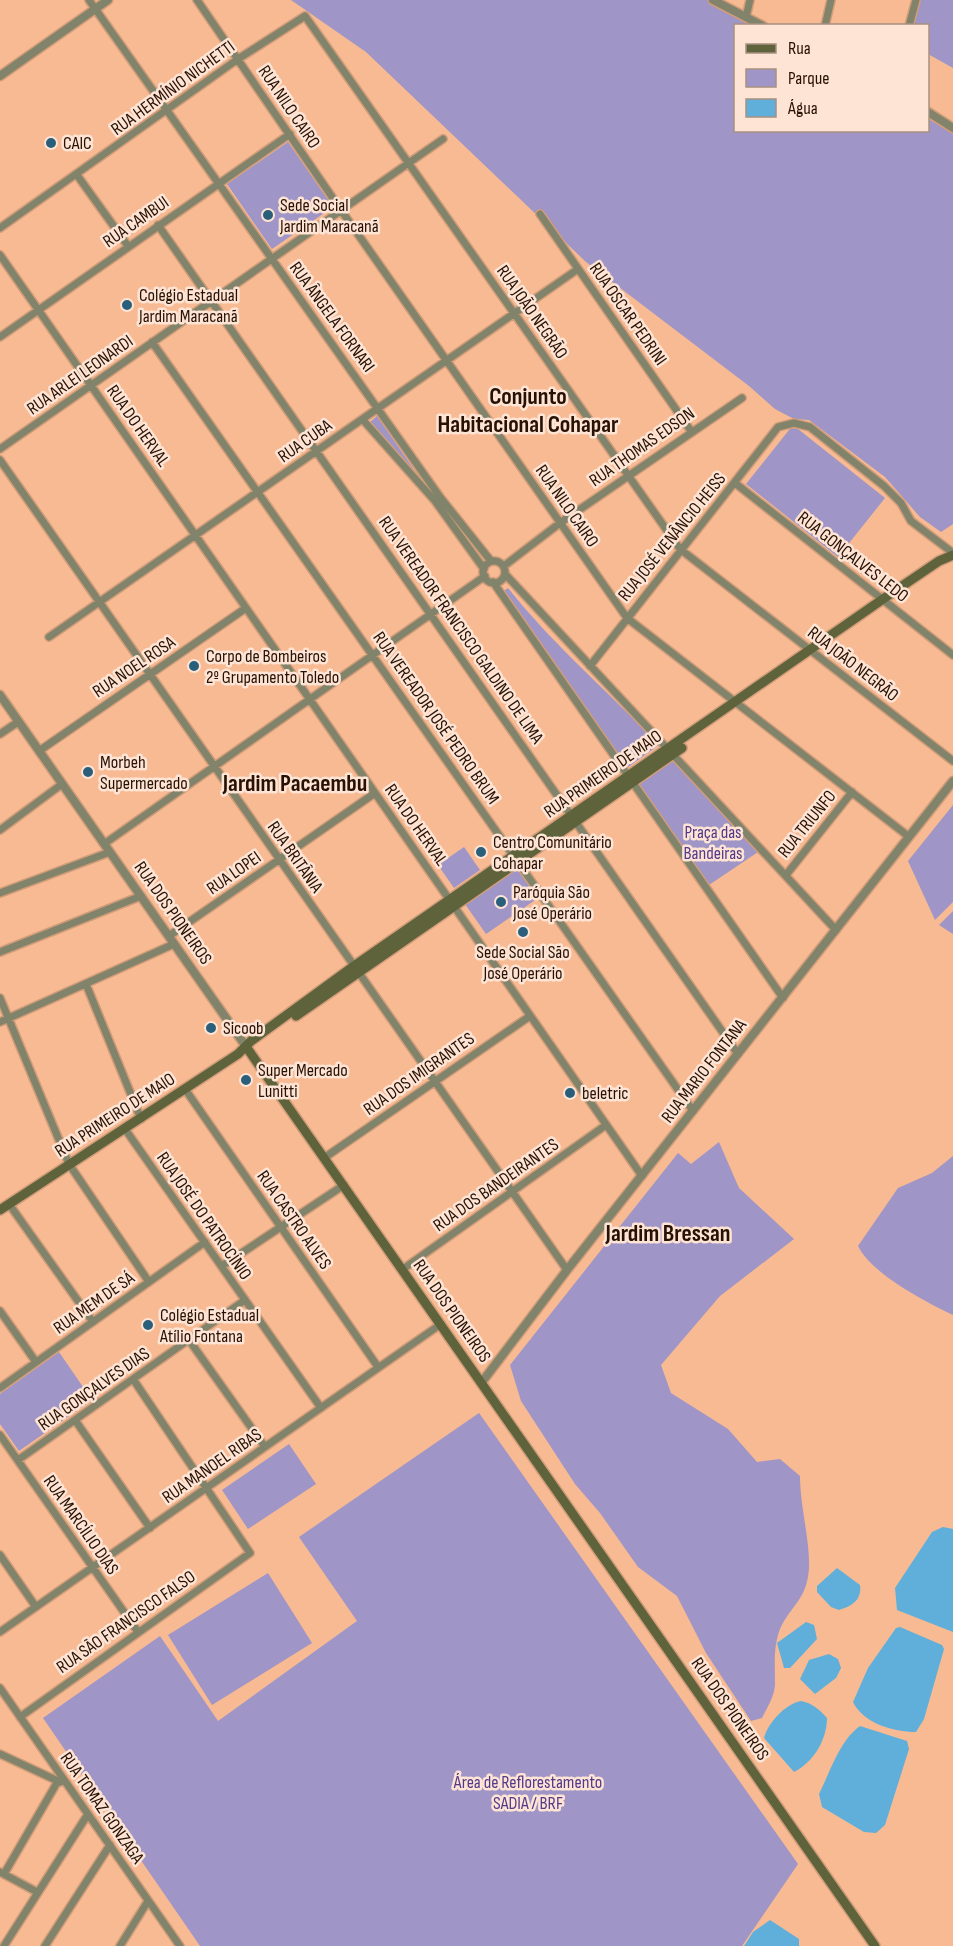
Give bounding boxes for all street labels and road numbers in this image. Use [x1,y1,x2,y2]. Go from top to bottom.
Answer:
street label: RUA HERMÍNIO NICHETTI [107,36,239,140]
street label: RUA NILO CAIRO [254,61,324,153]
street label: RUA CAMBUI [99,192,173,252]
street label: RUA ÂNGELA FORNARI [285,258,379,376]
street label: RUA OSCAR PEDRINI [585,259,671,369]
street label: RUA JOÃO NEGRÃO [492,261,572,363]
street label: RUA ARLEI LEONARDI [23,331,137,419]
street label: RUA DO HERVAL [102,381,174,471]
street label: RUA THOMAS EDSON [585,403,699,491]
street label: RUA CUBA [274,415,336,467]
street label: RUA NILO CAIRO [531,461,603,551]
street label: RUA JOSÉ VENÂNCIO HEISS [614,468,730,605]
street label: RUA GONÇALVES LEDO [793,507,913,607]
street label: RUA VEREADOR FRANCISCO GALDINO DE LIMA [374,512,548,748]
street label: RUA JOÃO NEGRÃO [803,622,903,706]
street label: RUA VEREADOR JOSÉ PEDRO BRUM [369,628,503,808]
street label: RUA NOEL ROSA [89,632,179,702]
street label: RUA PRIMEIRO DE MAIO [540,726,666,822]
street label: RUA DO HERVAL [380,780,452,870]
street label: RUA TRIUNFO [773,786,841,862]
street label: RUA BRITÂNIA [263,817,327,897]
street label: RUA LOPEI [203,847,265,899]
street label: RUA DOS PIONEIROS [130,858,216,969]
street label: RUA MARIO FONTANA [657,1015,751,1127]
street label: RUA DOS IMIGRANTES [360,1028,479,1120]
street label: RUA PRIMEIRO DE MAIO [51,1068,179,1162]
street label: RUA DOS BANDEIRANTES [429,1134,563,1236]
street label: RUA JOSÉ DO PATROCÍNIO [152,1148,256,1284]
street label: RUA CASTRO ALVES [252,1167,336,1274]
street label: RUA DOS PIONEIROS [409,1256,495,1367]
street label: RUA MEM DE SÁ [50,1267,139,1338]
street label: RUA GONÇALVES DIAS [34,1343,154,1435]
street label: RUA MANOEL RIBAS [158,1424,266,1508]
street label: RUA MARCÍLIO DIAS [39,1471,123,1579]
street label: RUA SÃO FRANCISCO FALSO [53,1566,199,1678]
street label: RUA DOS PIONEIROS [687,1654,773,1765]
street label: RUA TOMAZ GONZAGA [56,1748,148,1868]

